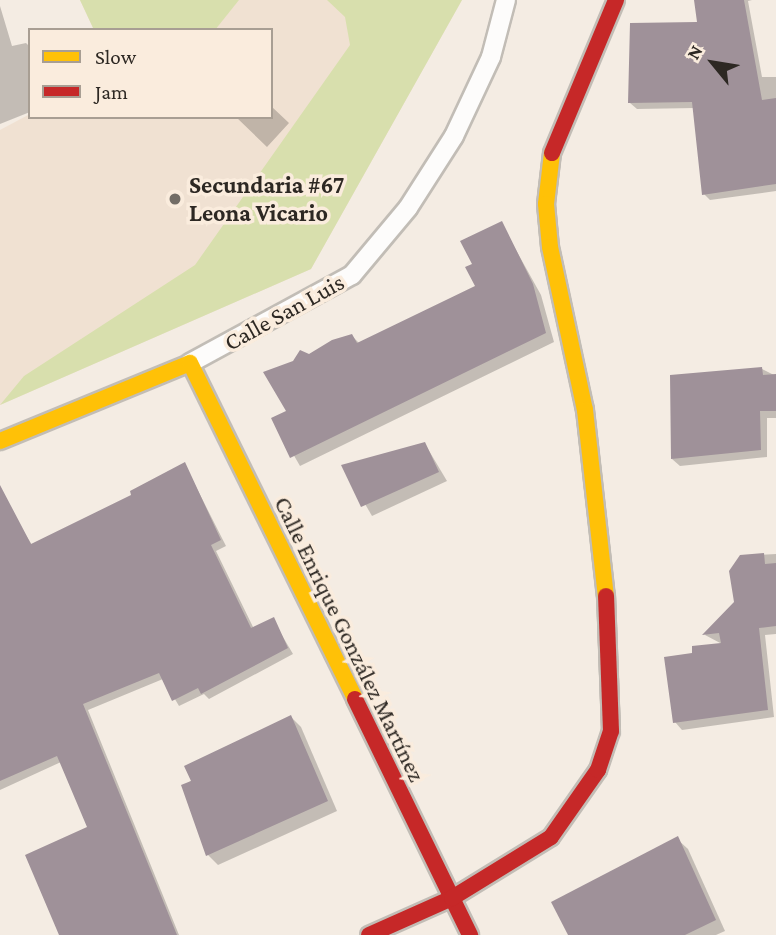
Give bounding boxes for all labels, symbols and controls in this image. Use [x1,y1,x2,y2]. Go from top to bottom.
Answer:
legend [28,28,273,119]
north arrow [678,28,748,98]
text: N [682,41,707,63]
text: Slow [95,45,136,69]
text: Jam [95,80,128,104]
place label: Secundaria #67 Leona Vicario [189,171,344,227]
marker: Secundaria #67 Leona Vicario [167,191,183,207]
street label: Calle San Luis [219,267,349,357]
street label: Calle Enrique González Martínez [268,492,432,786]

